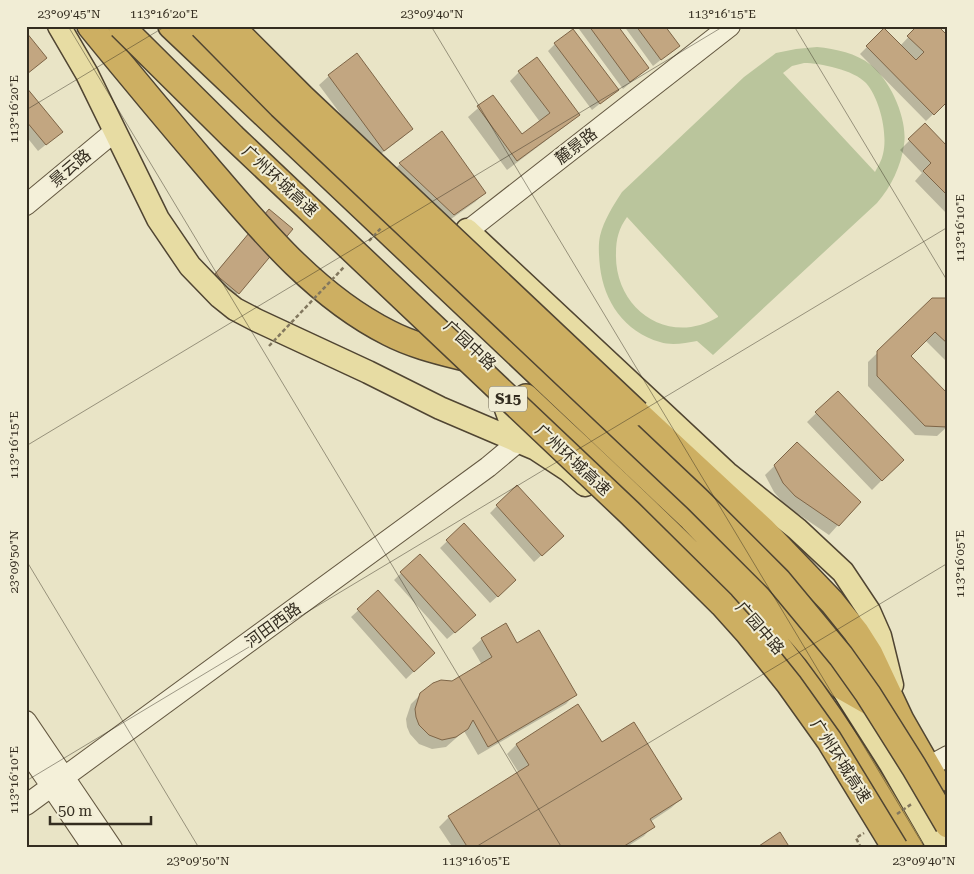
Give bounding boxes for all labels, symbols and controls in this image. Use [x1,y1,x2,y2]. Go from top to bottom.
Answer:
text: 23°09'45"N [37,7,101,21]
text: 113°16'20"E [130,7,198,21]
text: 23°09'40"N [400,7,464,21]
text: 113°16'15"E [688,7,756,21]
text: 113°16'20"E [7,75,21,143]
street label: 麓景路 [551,124,601,168]
street label: 广州环城高速 [238,141,322,221]
street label: 景云路 [46,145,94,191]
text: 113°16'10"E [953,194,967,262]
street label: 广园中路 [440,316,500,374]
road number: S15 [489,386,527,412]
text: 113°16'15"E [7,411,21,479]
street label: 广州环城高速 [531,420,615,500]
text: 23°09'50"N [7,530,21,594]
text: 113°16'05"E [953,530,967,598]
street label: 广园中路 [732,598,788,658]
street label: 河田西路 [242,599,304,651]
street label: 广州环城高速 [807,716,875,806]
text: 113°16'10"E [7,746,21,814]
scale bar [50,794,151,826]
text: 50 m [58,802,93,820]
text: 23°09'50"N [166,854,230,868]
text: 113°16'05"E [442,854,510,868]
text: 23°09'40"N [892,854,956,868]

